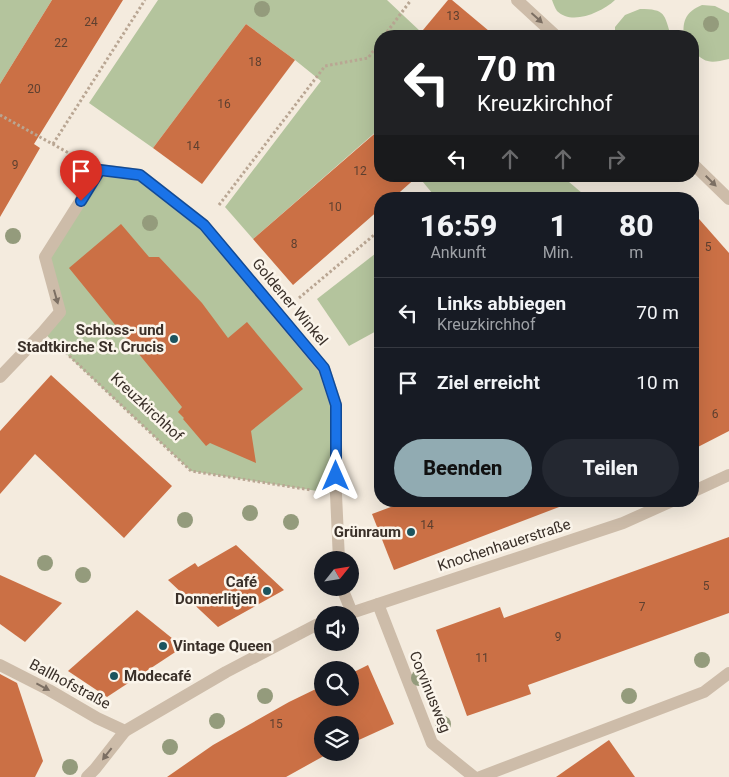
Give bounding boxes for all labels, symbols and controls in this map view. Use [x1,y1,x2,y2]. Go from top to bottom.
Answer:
house number: 13 [446,9,460,23]
one-way arrow [530,12,542,24]
house number: 24 [84,15,98,29]
house number: 22 [54,36,68,50]
text: 70 m [477,49,556,90]
icon: left [394,50,459,115]
house number: 18 [248,55,262,69]
house number: 20 [27,82,41,96]
text: Kreuzkirchhof [477,91,612,116]
house number: 16 [217,97,231,111]
house number: 14 [186,139,200,153]
icon: left [443,145,471,173]
icon: ahead [496,145,524,173]
icon: ahead [549,145,577,173]
icon: right [602,145,630,173]
pin [60,150,102,201]
icon: arrive [67,157,95,185]
house number: 9 [12,158,18,172]
house number: 12 [353,164,367,178]
one-way arrow [705,175,717,187]
house number: 10 [328,200,342,214]
text: 16:59 [419,208,497,243]
text: 1 [549,208,567,243]
text: 80 [619,208,654,243]
house number: 8 [291,237,298,251]
house number: 5 [705,240,712,254]
text: Ankunft [430,243,486,262]
text: Min. [543,243,574,262]
text: m [629,243,643,262]
street label: Goldener Winkel [248,255,332,349]
one-way arrow [52,289,60,305]
text: Links abbiegen [437,292,566,315]
icon: left [394,299,422,327]
text: 70 m [636,301,679,324]
text: Kreuzkirchhof [437,315,536,334]
place label: Schloss- und Stadtkirche St. Crucis [17,321,164,356]
marker: Schloss- und Stadtkirche St. Crucis [168,333,180,345]
street label: Kreuzkirchhof [107,369,187,446]
icon: arrive [394,369,422,397]
text: Ziel erreicht [437,371,540,394]
text: 10 m [636,371,679,394]
house number: 6 [712,407,719,421]
button: Beenden [394,439,532,497]
button: Teilen [542,439,679,497]
position arrow [309,449,361,501]
street label: Knochenhauerstraße [435,515,573,575]
house number: 14 [420,518,434,532]
place label: Grünraum [334,523,401,541]
marker: Grünraum [405,526,417,538]
north arrow [314,551,359,596]
map controls [314,551,359,761]
place label: Café Donnerlitjen [175,573,257,608]
house number: 5 [703,579,710,593]
marker: Café Donnerlitjen [261,585,273,597]
house number: 7 [639,600,646,614]
button: sound [314,606,359,651]
house number: 9 [555,630,561,644]
place label: Vintage Queen [173,637,272,655]
marker: Vintage Queen [157,640,169,652]
street label: Corvinusweg [405,649,455,735]
house number: 11 [475,651,489,665]
street label: Ballhofstraße [26,655,114,713]
button: search [314,661,359,706]
place label: Modecafé [124,667,191,685]
marker: Modecafé [108,670,120,682]
one-way arrow [36,683,51,691]
button: layers [314,716,359,761]
house number: 15 [269,717,283,731]
one-way arrow [101,747,112,760]

